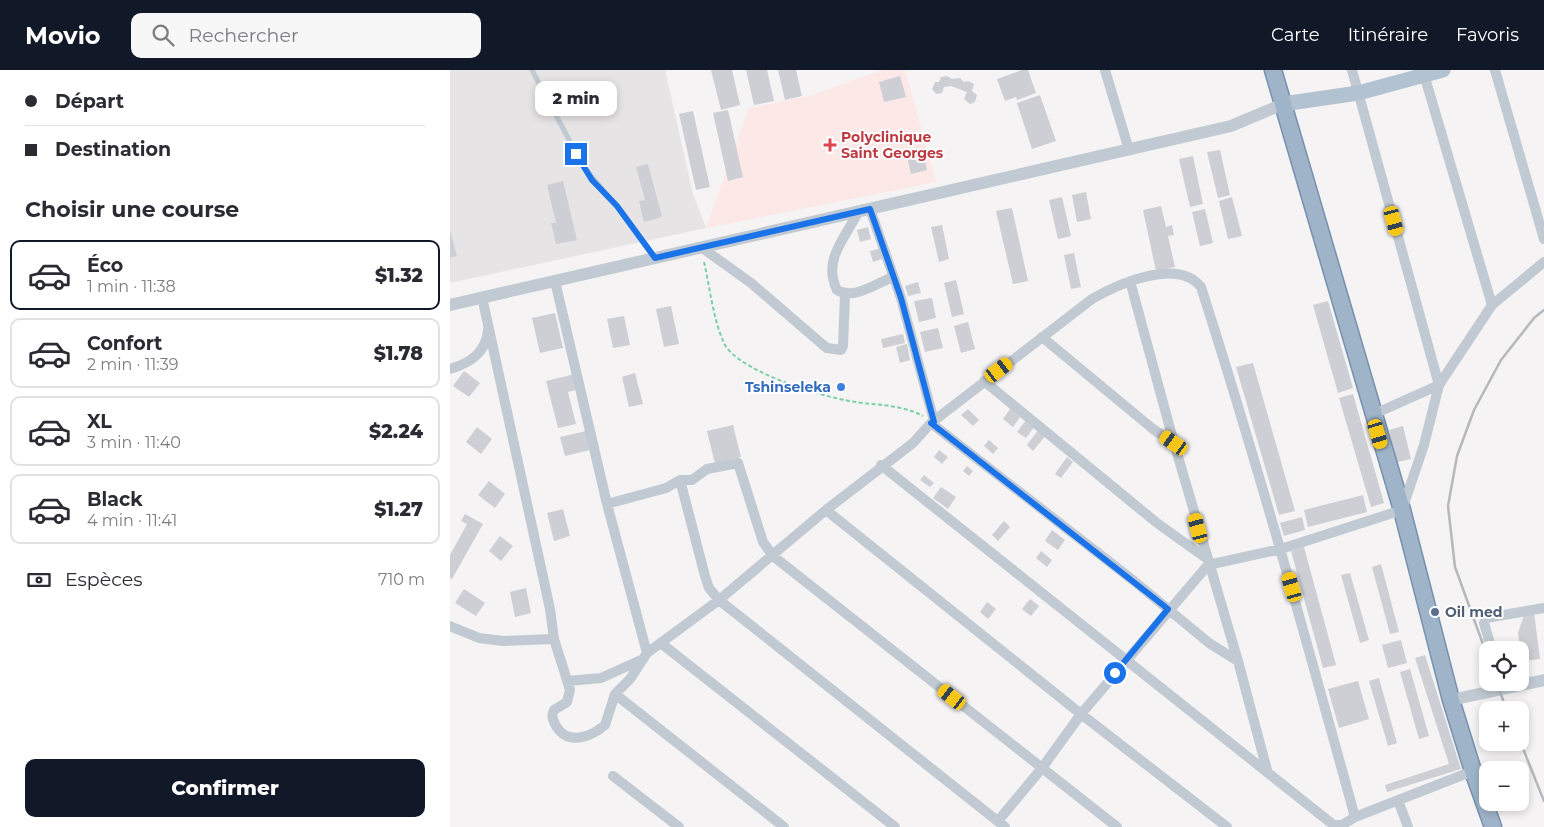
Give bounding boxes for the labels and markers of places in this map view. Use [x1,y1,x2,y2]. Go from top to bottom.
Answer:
place label: Polyclinique Saint Georges [841,128,944,162]
marker: Polyclinique Saint Georges [823,138,837,152]
place label: Tshinseleka [745,378,831,396]
marker: Tshinseleka [835,381,847,393]
place label: Oil med [1445,603,1502,621]
marker: Oil med [1429,606,1441,618]

